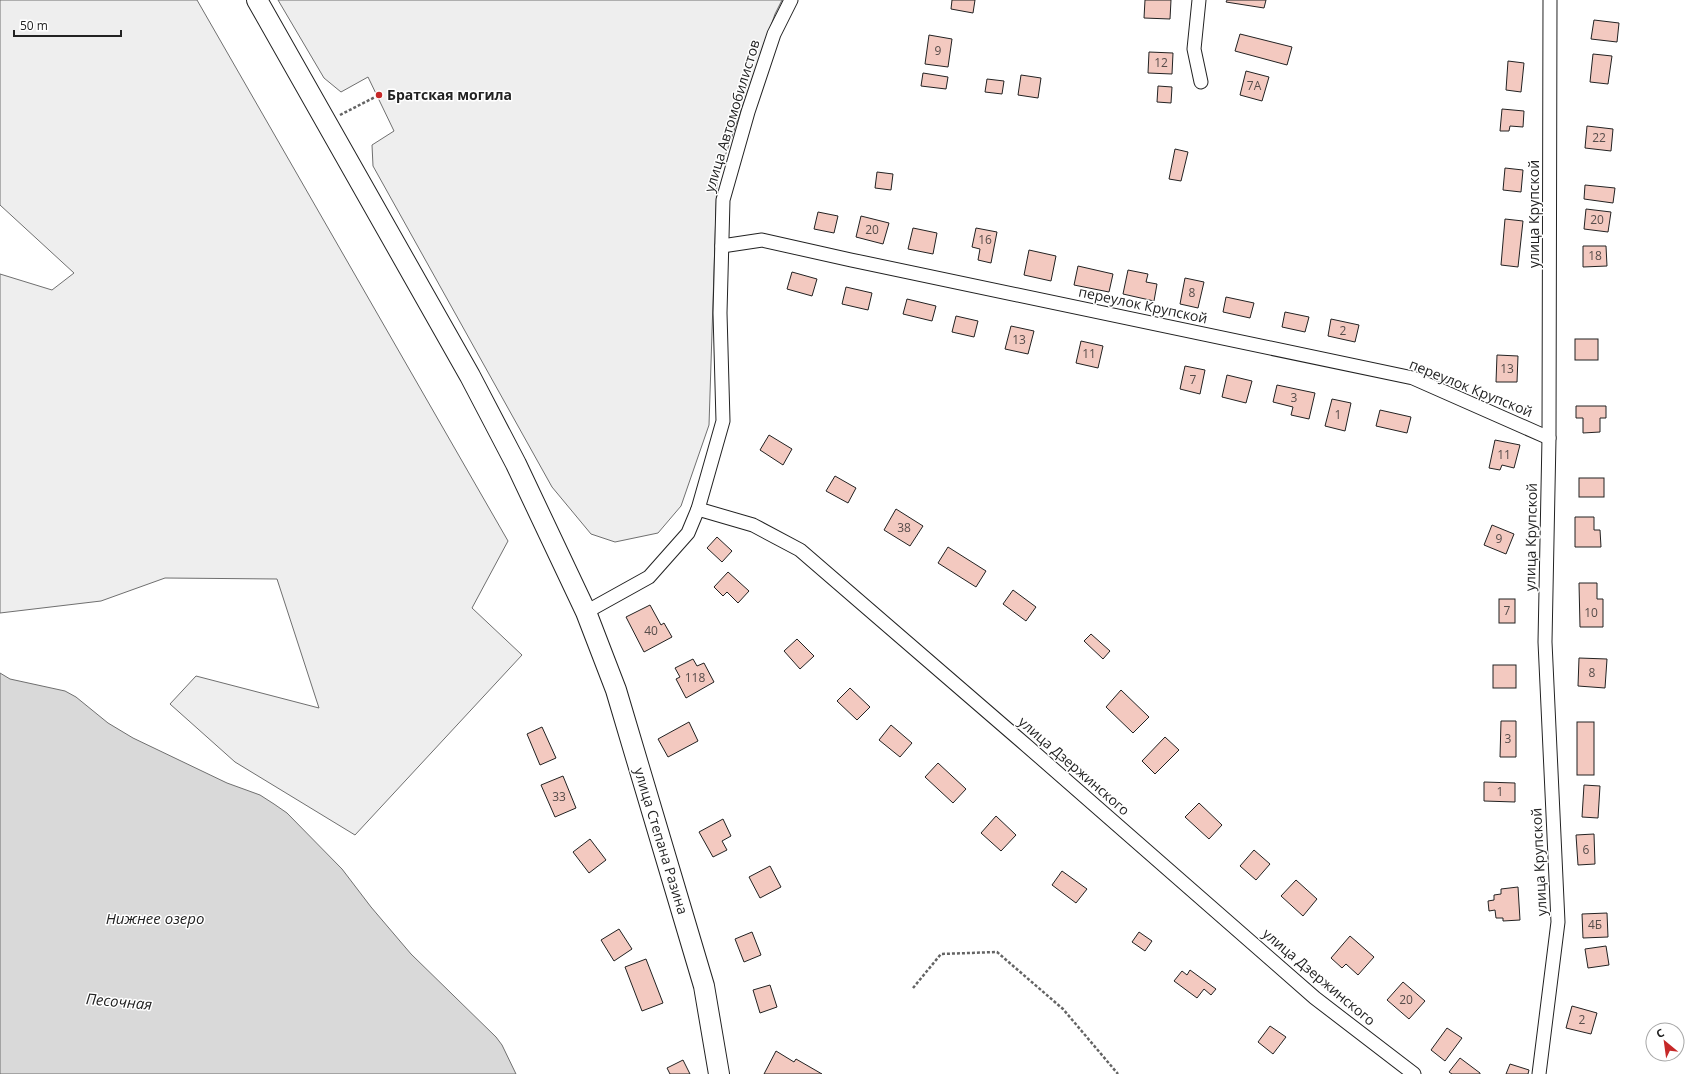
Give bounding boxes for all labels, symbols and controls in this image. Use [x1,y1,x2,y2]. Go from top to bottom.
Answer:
scale bar [14,12,121,38]
text: 50 m [20,17,48,34]
street label: улица Автомобилистов [699,37,764,194]
house number: 9 [935,42,942,59]
house number: 12 [1154,54,1168,71]
house number: 7А [1247,77,1262,94]
place label: Братская могила [387,85,512,104]
marker: Братская могила [374,90,384,100]
house number: 22 [1592,129,1606,146]
street label: улица Крупской [1524,160,1543,268]
house number: 20 [1590,211,1604,228]
house number: 20 [865,221,879,238]
house number: 16 [978,231,992,248]
house number: 18 [1588,247,1602,264]
street label: переулок Крупской [1077,282,1209,327]
house number: 8 [1189,284,1196,301]
house number: 2 [1340,322,1347,339]
house number: 13 [1012,331,1026,348]
house number: 11 [1082,345,1096,362]
street label: переулок Крупской [1407,354,1536,421]
house number: 13 [1500,360,1514,377]
house number: 7 [1190,371,1197,388]
house number: 3 [1291,389,1298,406]
house number: 1 [1335,406,1341,423]
house number: 11 [1497,446,1511,463]
street label: улица Крупской [1520,483,1541,591]
house number: 38 [897,519,911,536]
house number: 9 [1496,530,1503,547]
house number: 7 [1504,602,1511,619]
house number: 10 [1584,604,1598,621]
house number: 40 [644,622,658,639]
house number: 8 [1589,664,1596,681]
house number: 118 [685,669,705,686]
street label: улица Дзержинского [1015,712,1134,819]
house number: 3 [1505,730,1512,747]
street label: улица Степана Разина [630,765,693,917]
house number: 1 [1497,783,1503,800]
house number: 33 [552,788,566,805]
street label: улица Крупской [1526,808,1551,917]
house number: 6 [1583,841,1590,858]
water label: Нижнее озеро [106,908,204,928]
house number: 4Б [1588,916,1602,933]
street label: улица Дзержинского [1259,924,1380,1029]
water label: Песочная [85,988,153,1014]
house number: 20 [1399,991,1413,1008]
house number: 2 [1579,1011,1586,1028]
north arrow [1645,1022,1685,1062]
text: С [1653,1025,1667,1041]

